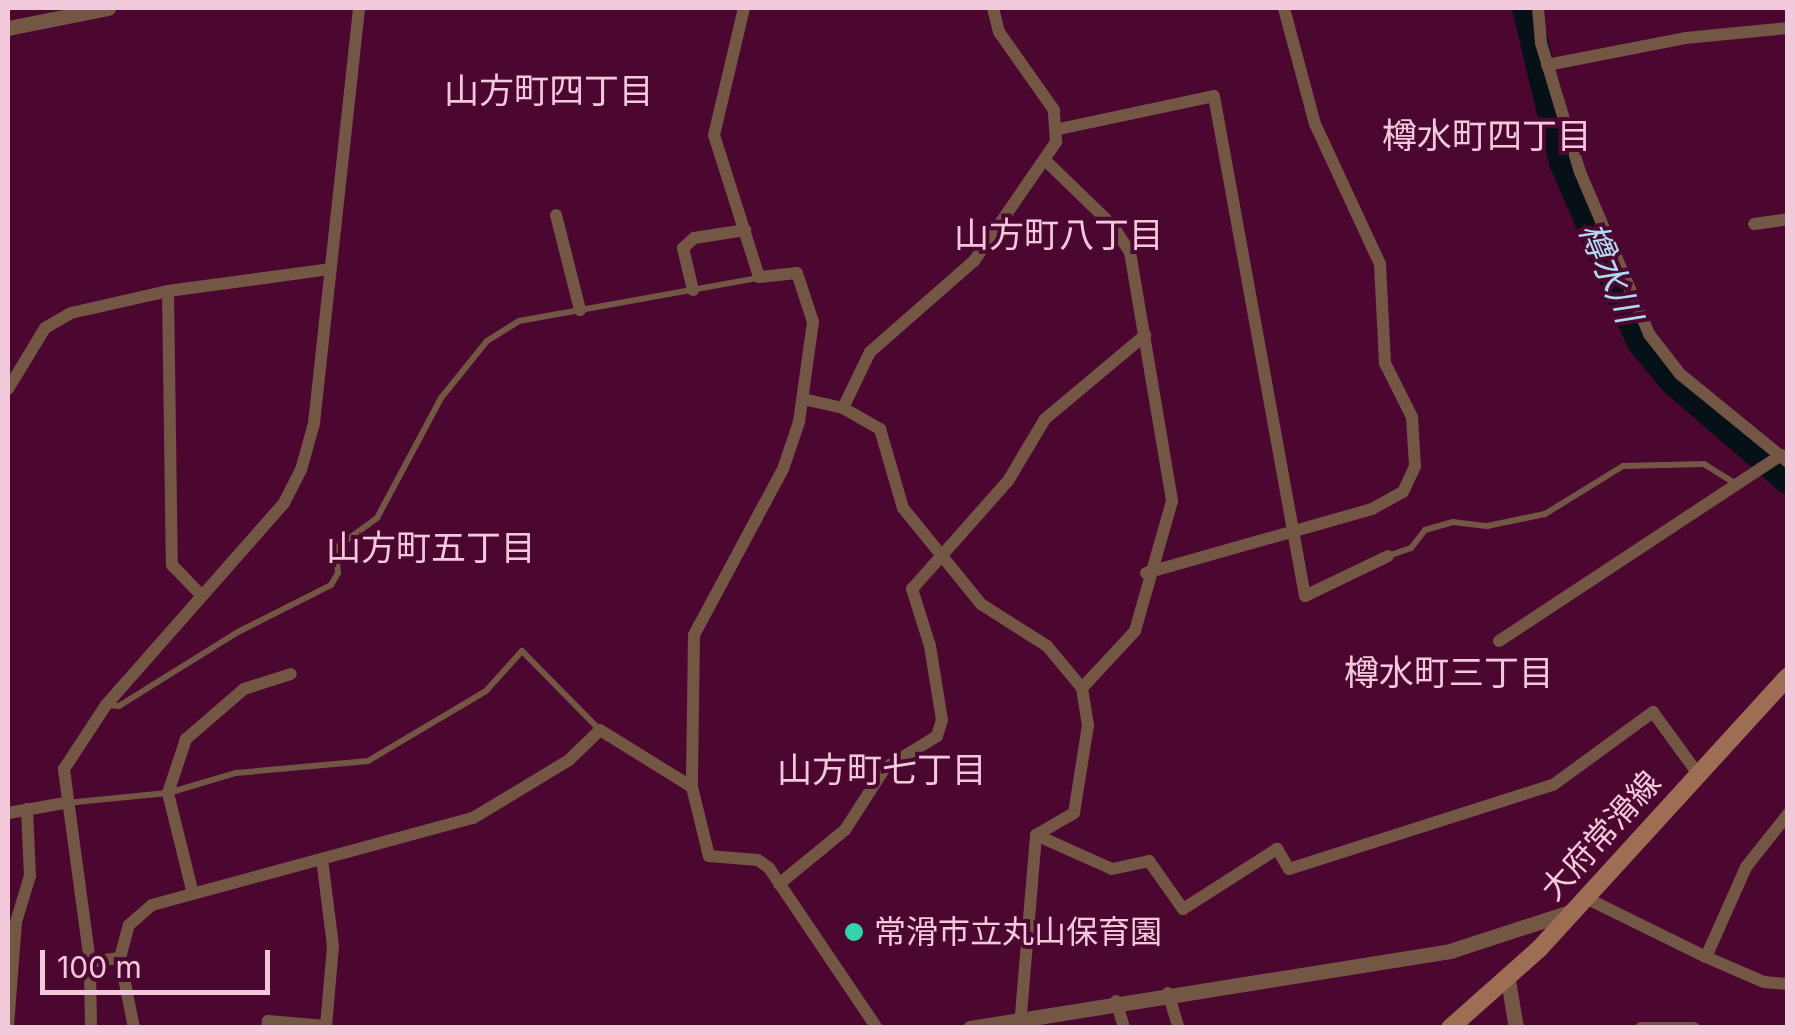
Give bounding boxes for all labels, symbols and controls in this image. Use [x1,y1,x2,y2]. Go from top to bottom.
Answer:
district label: 山方町四丁目 [444,69,654,111]
district label: 樽水町四丁目 [1382,114,1592,156]
district label: 山方町八丁目 [954,213,1164,255]
water label: 樽水川 [1571,215,1651,329]
district label: 山方町五丁目 [326,526,536,568]
district label: 樽水町三丁目 [1344,651,1554,693]
district label: 山方町七丁目 [777,748,987,790]
street label: 大府常滑線 [1533,764,1669,908]
place label: 常滑市立丸山保育園 [874,913,1162,951]
marker: 常滑市立丸山保育園 [843,921,865,943]
scale bar [45,930,275,992]
text: 100 m [57,949,142,985]

